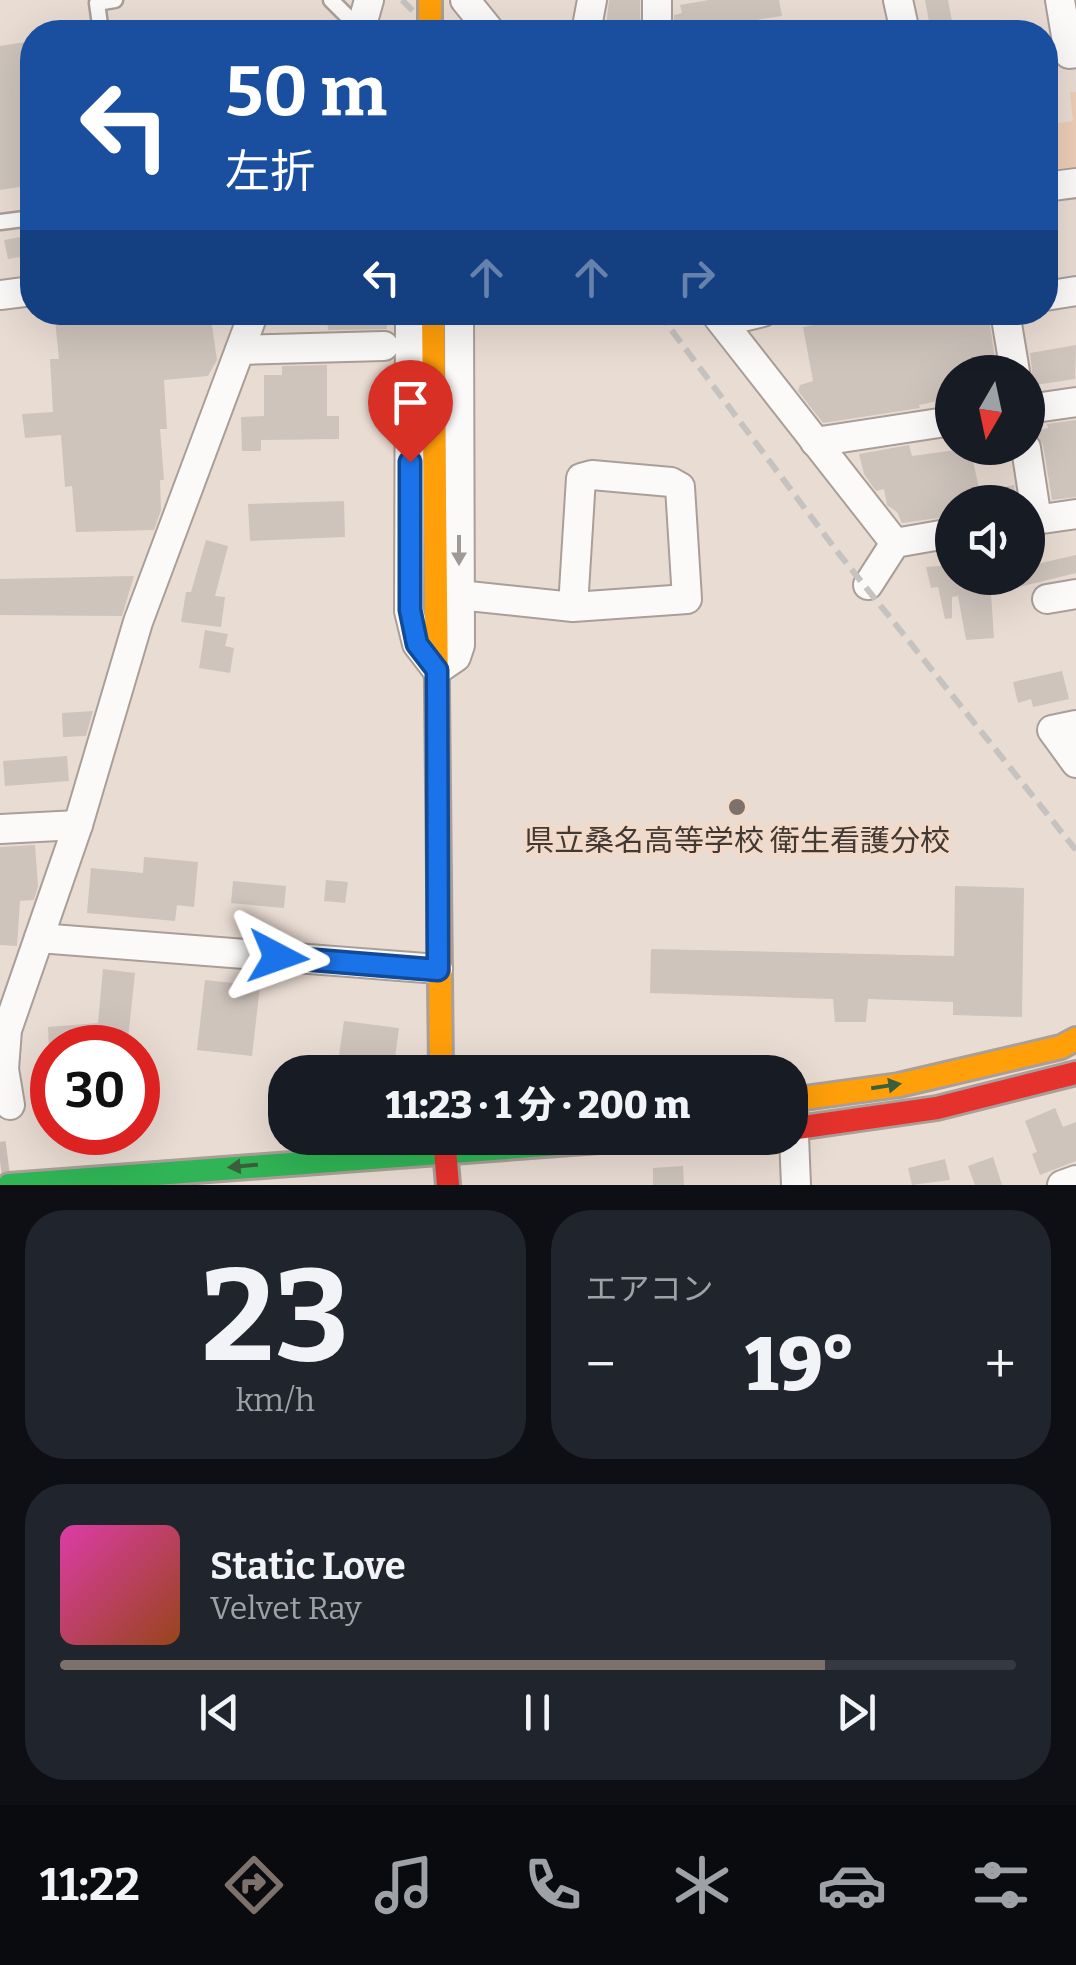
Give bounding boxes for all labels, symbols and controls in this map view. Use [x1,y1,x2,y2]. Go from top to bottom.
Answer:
text: 50 m [225,50,387,134]
icon: left [60,60,190,190]
text: 左折 [225,145,315,199]
icon: left [354,250,409,305]
icon: ahead [459,250,514,305]
icon: ahead [564,250,619,305]
icon: right [669,250,724,305]
north arrow [935,355,1045,465]
map controls [935,355,1045,595]
pin [368,360,453,463]
icon: arrive [383,375,438,430]
button: sound [935,485,1045,595]
one-way arrow [451,534,467,566]
marker: 県立桑名高等学校 衛生看護分校 [726,796,748,818]
place label: 県立桑名高等学校 衛生看護分校 [524,823,950,859]
position arrow [226,905,330,1009]
speed limit sign: 30 [30,1025,160,1155]
one-way arrow [871,1078,903,1094]
text: 11:23 · 1 分 · 200 m [386,1082,690,1128]
one-way arrow [226,1158,258,1174]
text: 23 [201,1238,349,1394]
text: エアコン [586,1270,714,1308]
text: 19° [745,1320,855,1410]
text: − [586,1332,616,1398]
text: + [985,1332,1016,1398]
text: km/h [236,1381,315,1419]
text: Static Love [210,1543,406,1589]
text: Velvet Ray [210,1589,362,1627]
icon: previous [192,1685,247,1740]
icon: pause [510,1685,565,1740]
icon: next [829,1685,884,1740]
icon: directions [219,1850,289,1920]
icon: music [369,1850,439,1920]
icon: phone [518,1850,588,1920]
icon: climate [667,1850,737,1920]
icon: car [817,1850,887,1920]
icon: filters [966,1850,1036,1920]
text: 11:22 [40,1858,140,1912]

